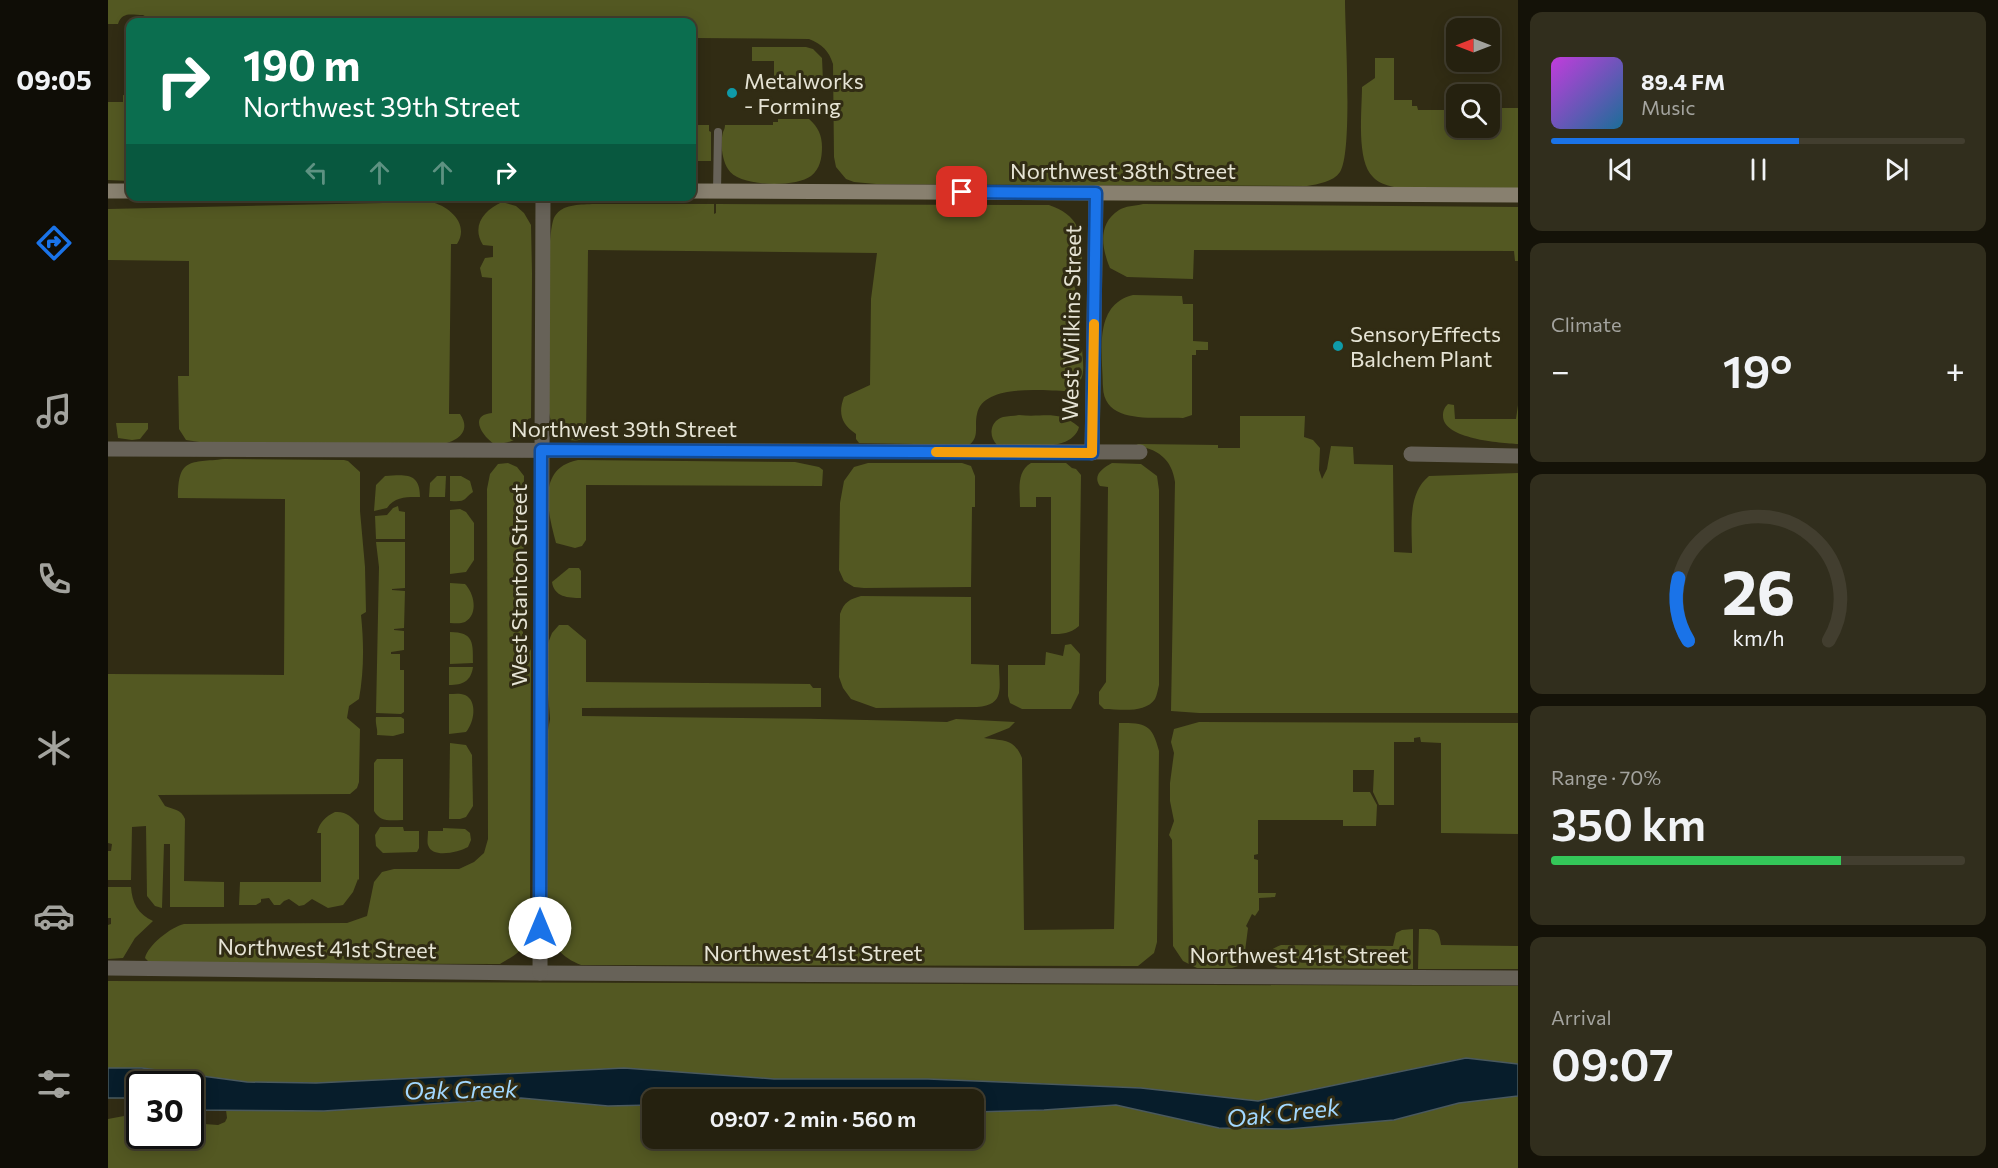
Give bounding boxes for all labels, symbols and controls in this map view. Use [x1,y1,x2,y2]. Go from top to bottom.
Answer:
north arrow [1446,18,1500,72]
map controls [1446,18,1500,138]
text: 190 m [243,38,361,90]
icon: right [144,42,222,120]
text: 09:05 [16,63,92,96]
place label: Metalworks - Forming [744,67,864,119]
text: 89.4 FM [1641,68,1725,95]
button: search [1446,84,1500,138]
marker: Metalworks - Forming [725,86,739,100]
text: Northwest 39th Street [243,90,520,123]
text: Music [1641,95,1695,119]
icon: previous [1604,153,1637,186]
icon: pause [1742,153,1775,186]
icon: next [1880,153,1913,186]
icon: left [300,156,333,189]
icon: ahead [363,156,396,189]
icon: ahead [426,156,459,189]
icon: right [489,156,522,189]
street label: Northwest 38th Street [1010,157,1236,184]
pin [936,166,987,217]
icon: arrive [945,175,978,208]
icon: directions [33,222,75,264]
street label: West Wilkins Street [1056,225,1086,421]
text: Climate [1551,312,1621,336]
place label: SensoryEffects Balchem Plant [1350,320,1501,372]
marker: SensoryEffects Balchem Plant [1331,339,1345,353]
text: 19° [1723,342,1792,397]
text: − [1551,349,1570,390]
text: + [1946,349,1965,390]
icon: music [33,390,75,432]
street label: Northwest 39th Street [511,415,737,442]
street label: West Stanton Street [505,484,532,686]
text: 26 [1721,552,1795,628]
icon: phone [33,558,75,600]
text: km/h [1732,624,1784,650]
icon: climate [33,727,75,769]
text: Range · 70% [1551,765,1661,789]
text: 350 km [1551,795,1706,850]
icon: car [33,895,75,937]
position arrow [508,896,572,960]
street label: Northwest 41st Street [217,933,437,963]
street label: Northwest 41st Street [703,939,923,966]
street label: Northwest 41st Street [1189,941,1409,968]
text: Arrival [1551,1005,1612,1029]
text: 09:07 [1551,1035,1674,1090]
icon: filters [33,1063,75,1105]
speed limit sign: 30 [126,1071,204,1149]
water label: Oak Creek [404,1073,519,1104]
water label: Oak Creek [1225,1092,1342,1132]
text: 09:07 · 2 min · 560 m [710,1105,916,1132]

